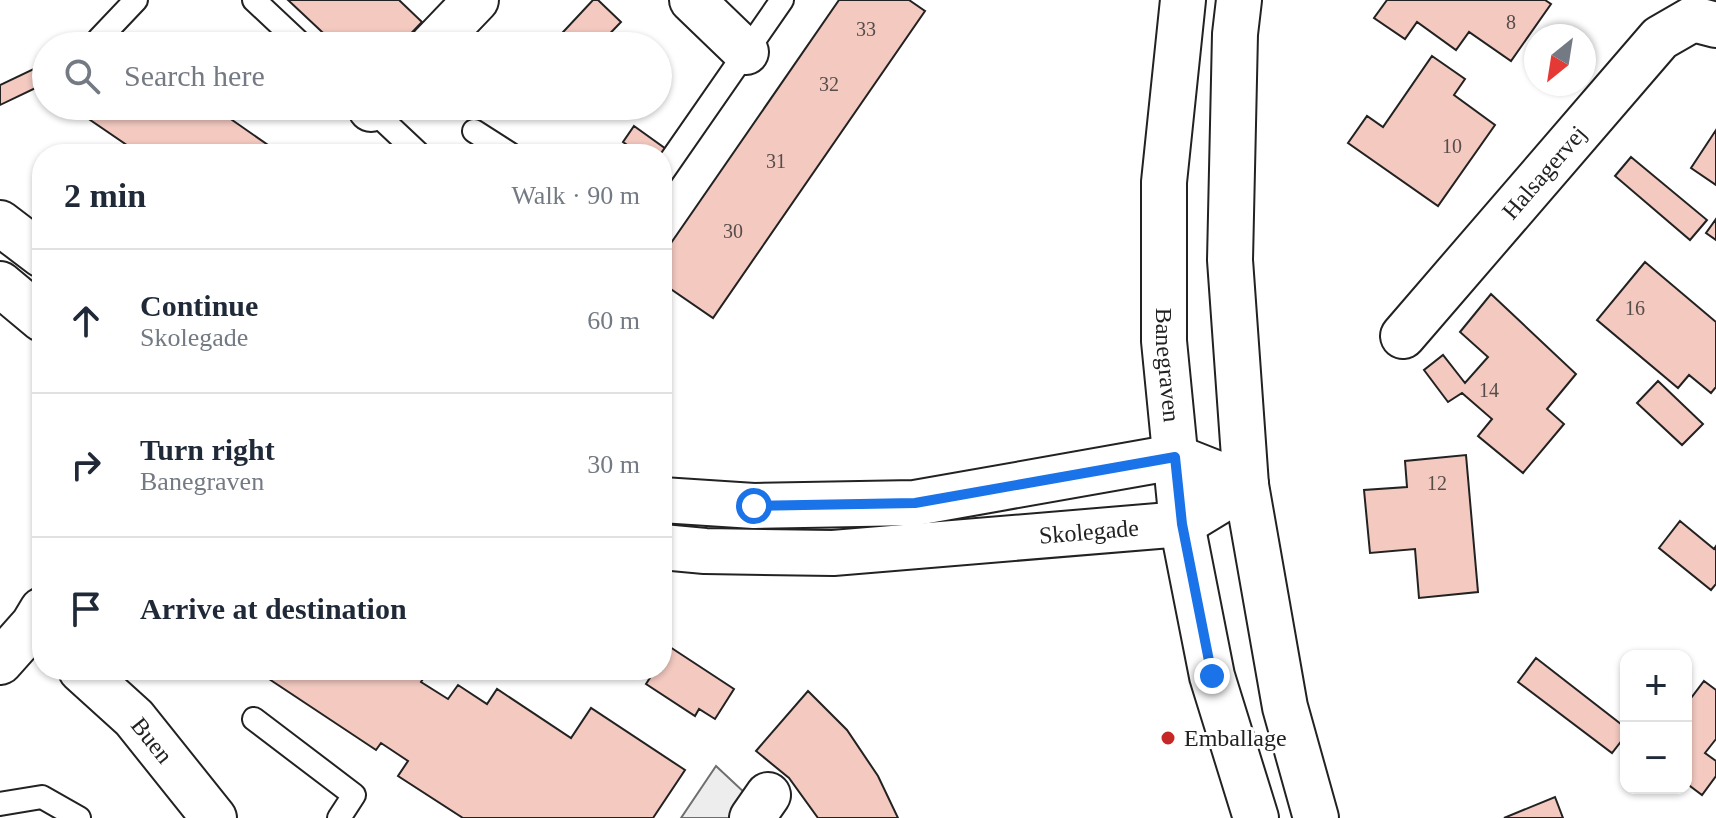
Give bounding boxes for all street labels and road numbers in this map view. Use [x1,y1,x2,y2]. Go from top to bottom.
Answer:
street label: Halsagervej [1497,121,1591,224]
street label: Banegraven [1151,308,1185,423]
street label: Skolegade [1038,515,1140,549]
street label: Buen [126,712,178,768]

